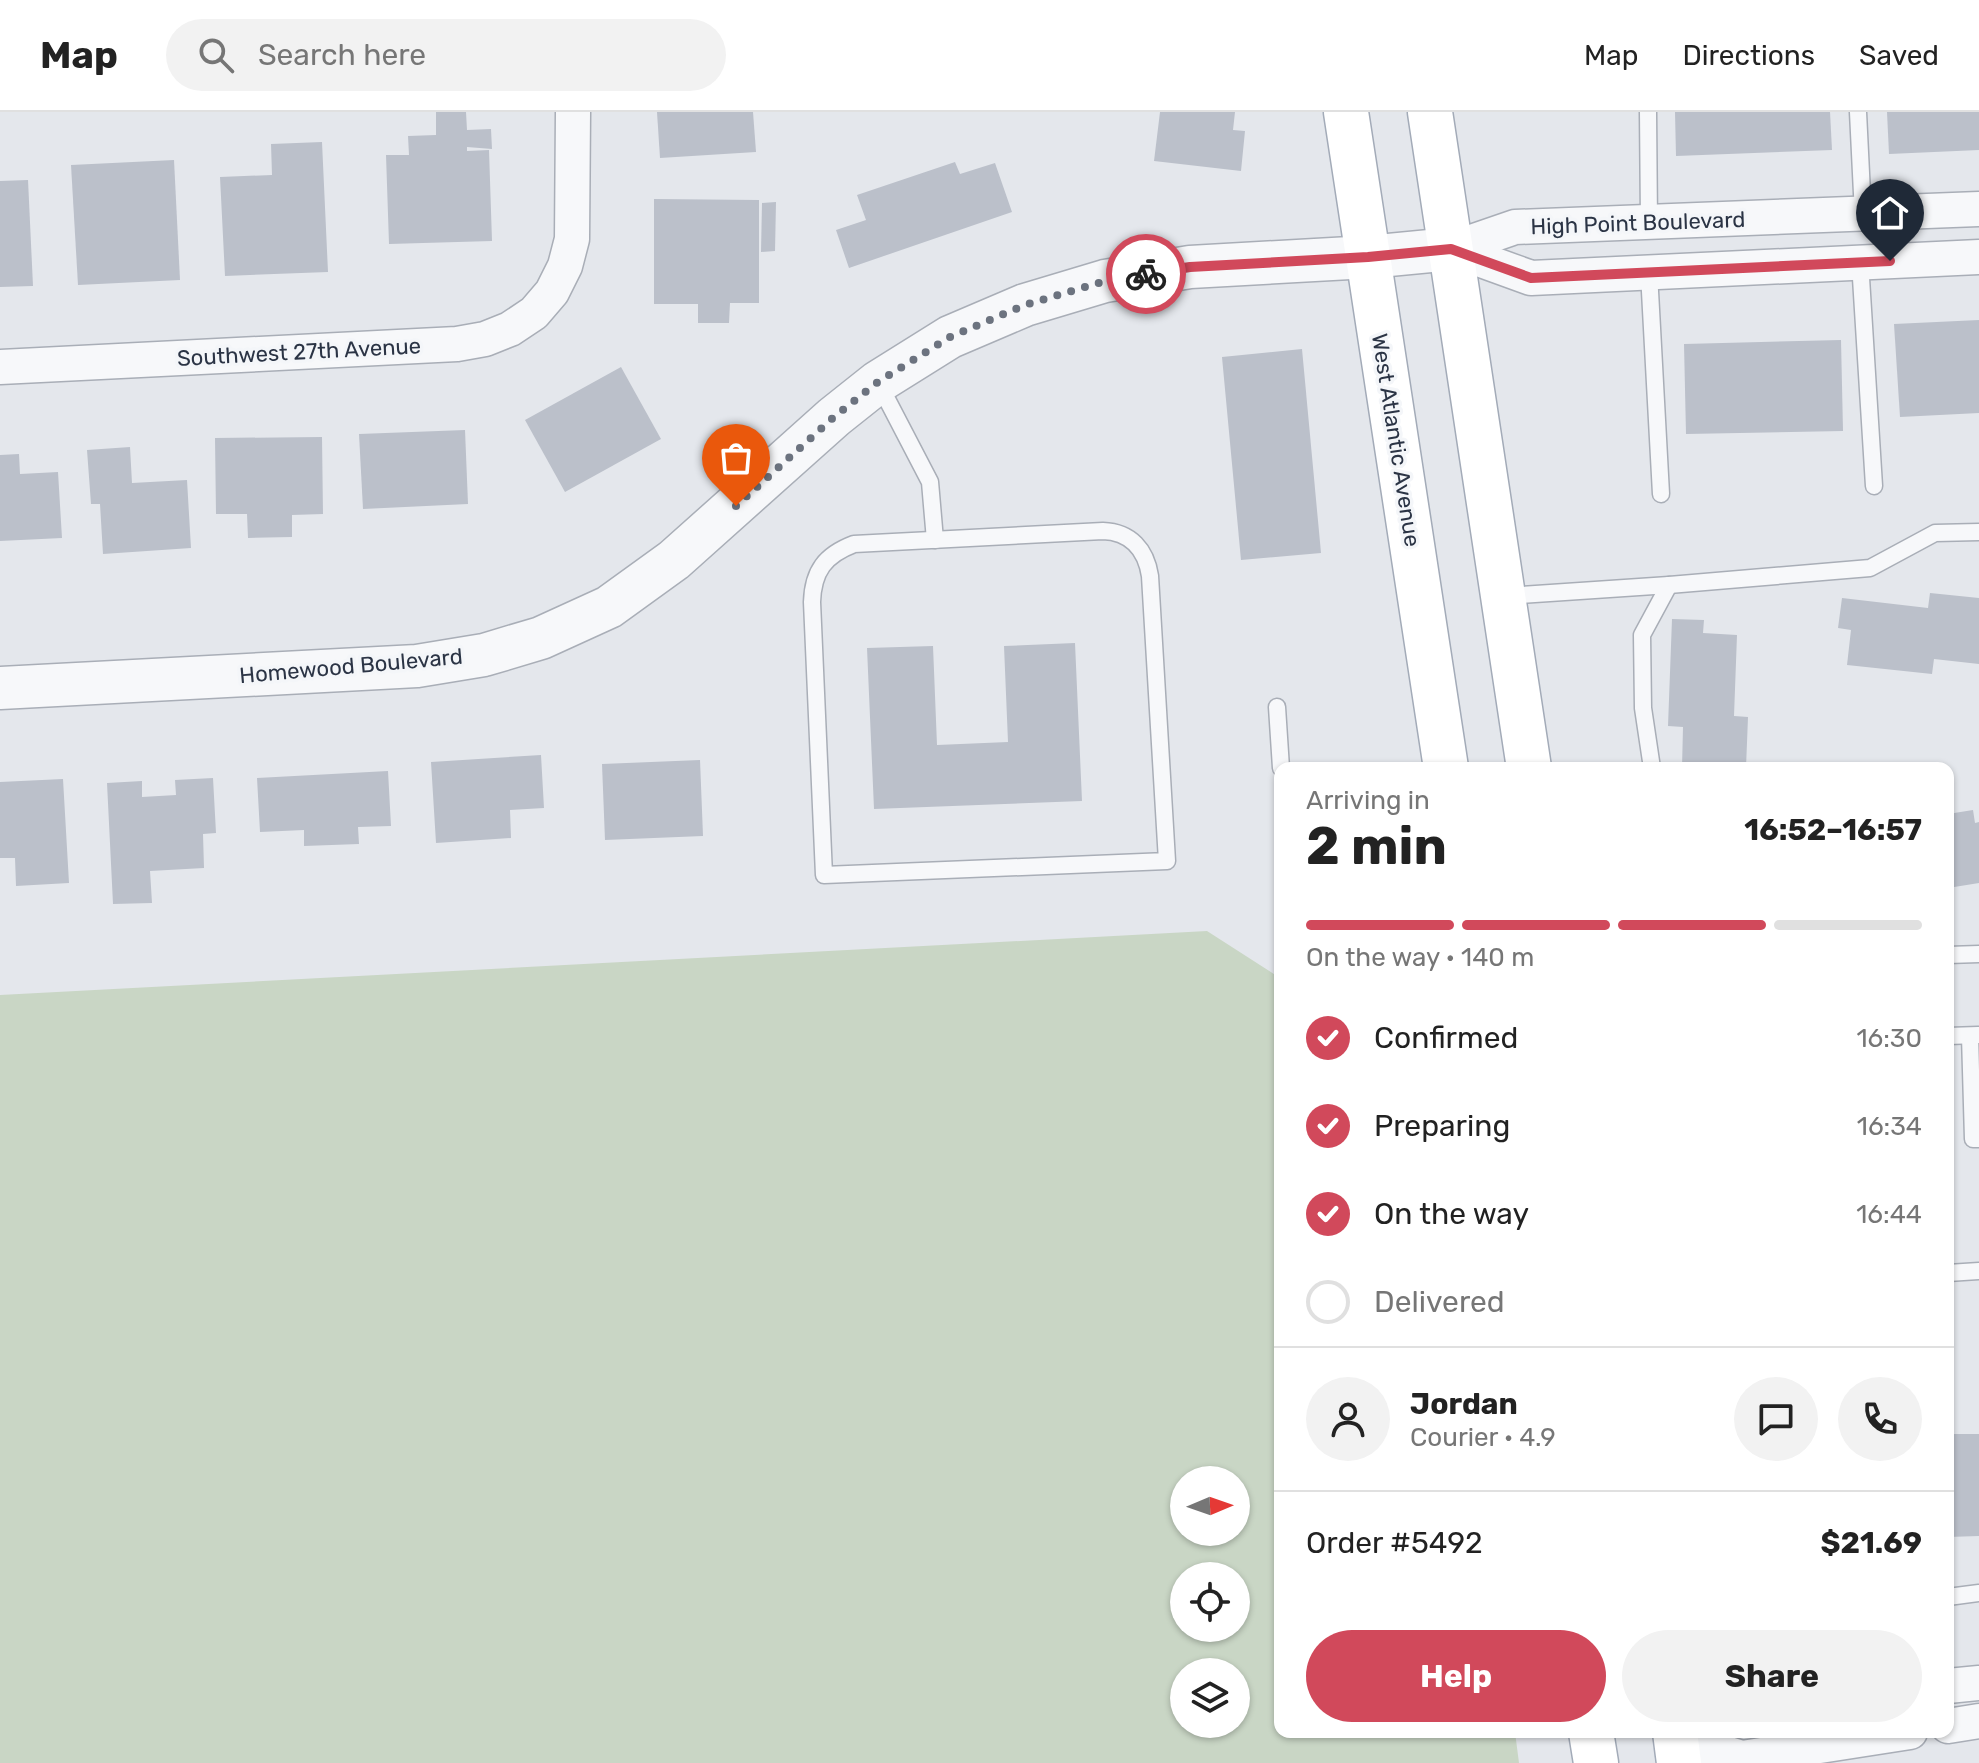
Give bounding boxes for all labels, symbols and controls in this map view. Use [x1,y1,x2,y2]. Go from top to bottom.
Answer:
search box [166,19,726,91]
text: Map [40,32,118,78]
icon: search [194,33,238,77]
text: Search here [258,37,426,73]
text: Map [1584,39,1638,72]
text: Directions [1682,39,1815,72]
text: Saved [1859,39,1939,72]
pin [1856,179,1924,261]
icon: home [1868,191,1912,235]
street label: High Point Boulevard [1530,206,1746,240]
courier [1106,234,1186,314]
icon: bike [1124,252,1168,296]
street label: West Atlantic Avenue [1366,331,1426,549]
street label: Southwest 27th Avenue [176,332,422,372]
pin [702,424,770,506]
icon: bag [714,436,758,480]
street label: Homewood Boulevard [238,643,464,689]
text: Arriving in [1306,785,1430,816]
text: 16:52–16:57 [1744,812,1922,848]
text: 2 min [1306,815,1447,877]
text: On the way · 140 m [1306,942,1534,973]
icon: check [1306,1016,1350,1060]
text: Confirmed [1374,1020,1518,1056]
text: 16:30 [1856,1023,1922,1054]
icon: check [1306,1104,1350,1148]
text: Preparing [1374,1108,1510,1144]
text: 16:34 [1857,1111,1922,1142]
icon: check [1306,1192,1350,1236]
text: On the way [1374,1196,1529,1232]
text: 16:44 [1856,1199,1922,1230]
text: Delivered [1374,1284,1505,1320]
button: person [1306,1377,1390,1461]
button: chat [1734,1377,1818,1461]
button: phone [1838,1377,1922,1461]
text: Jordan [1410,1386,1518,1422]
text: Courier · 4.9 [1410,1422,1556,1453]
north arrow [1170,1466,1250,1546]
map controls [1170,1466,1250,1738]
text: Order #5492 [1306,1525,1483,1561]
text: $21.69 [1820,1525,1922,1561]
button: locate [1170,1562,1250,1642]
button: Help [1306,1630,1606,1722]
button: Share [1622,1630,1922,1722]
button: layers [1170,1658,1250,1738]

